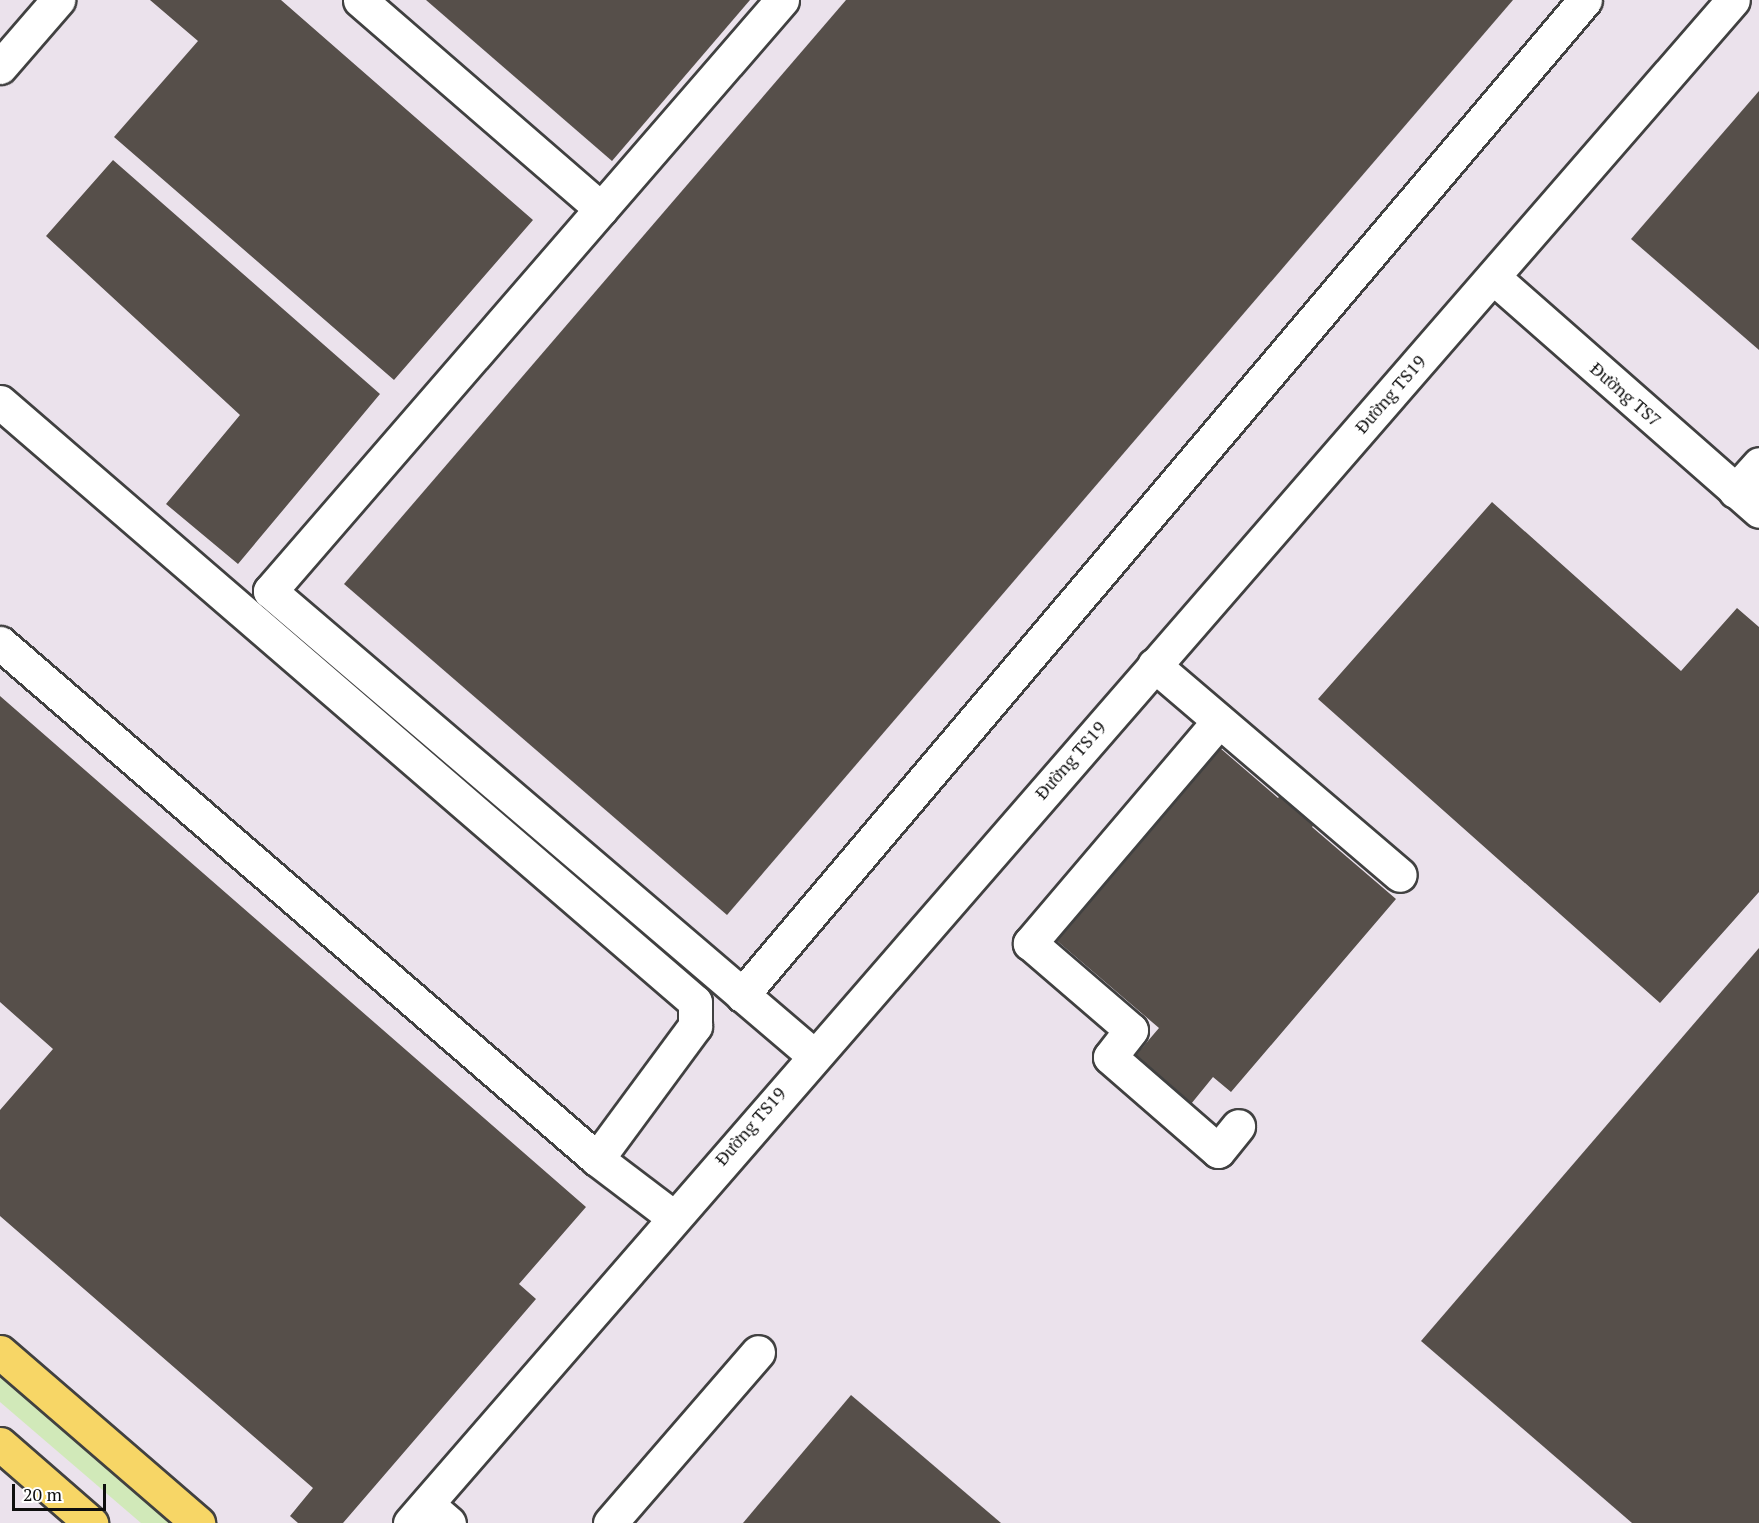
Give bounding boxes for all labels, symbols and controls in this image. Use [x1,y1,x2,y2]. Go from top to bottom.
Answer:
street label: Đường TS19 [1350,350,1430,438]
street label: Đường TS7 [1586,357,1666,431]
street label: Đường TS19 [1030,716,1110,804]
street label: Đường TS19 [710,1082,790,1170]
scale bar [15,1472,110,1510]
text: 20 m [23,1482,62,1506]

